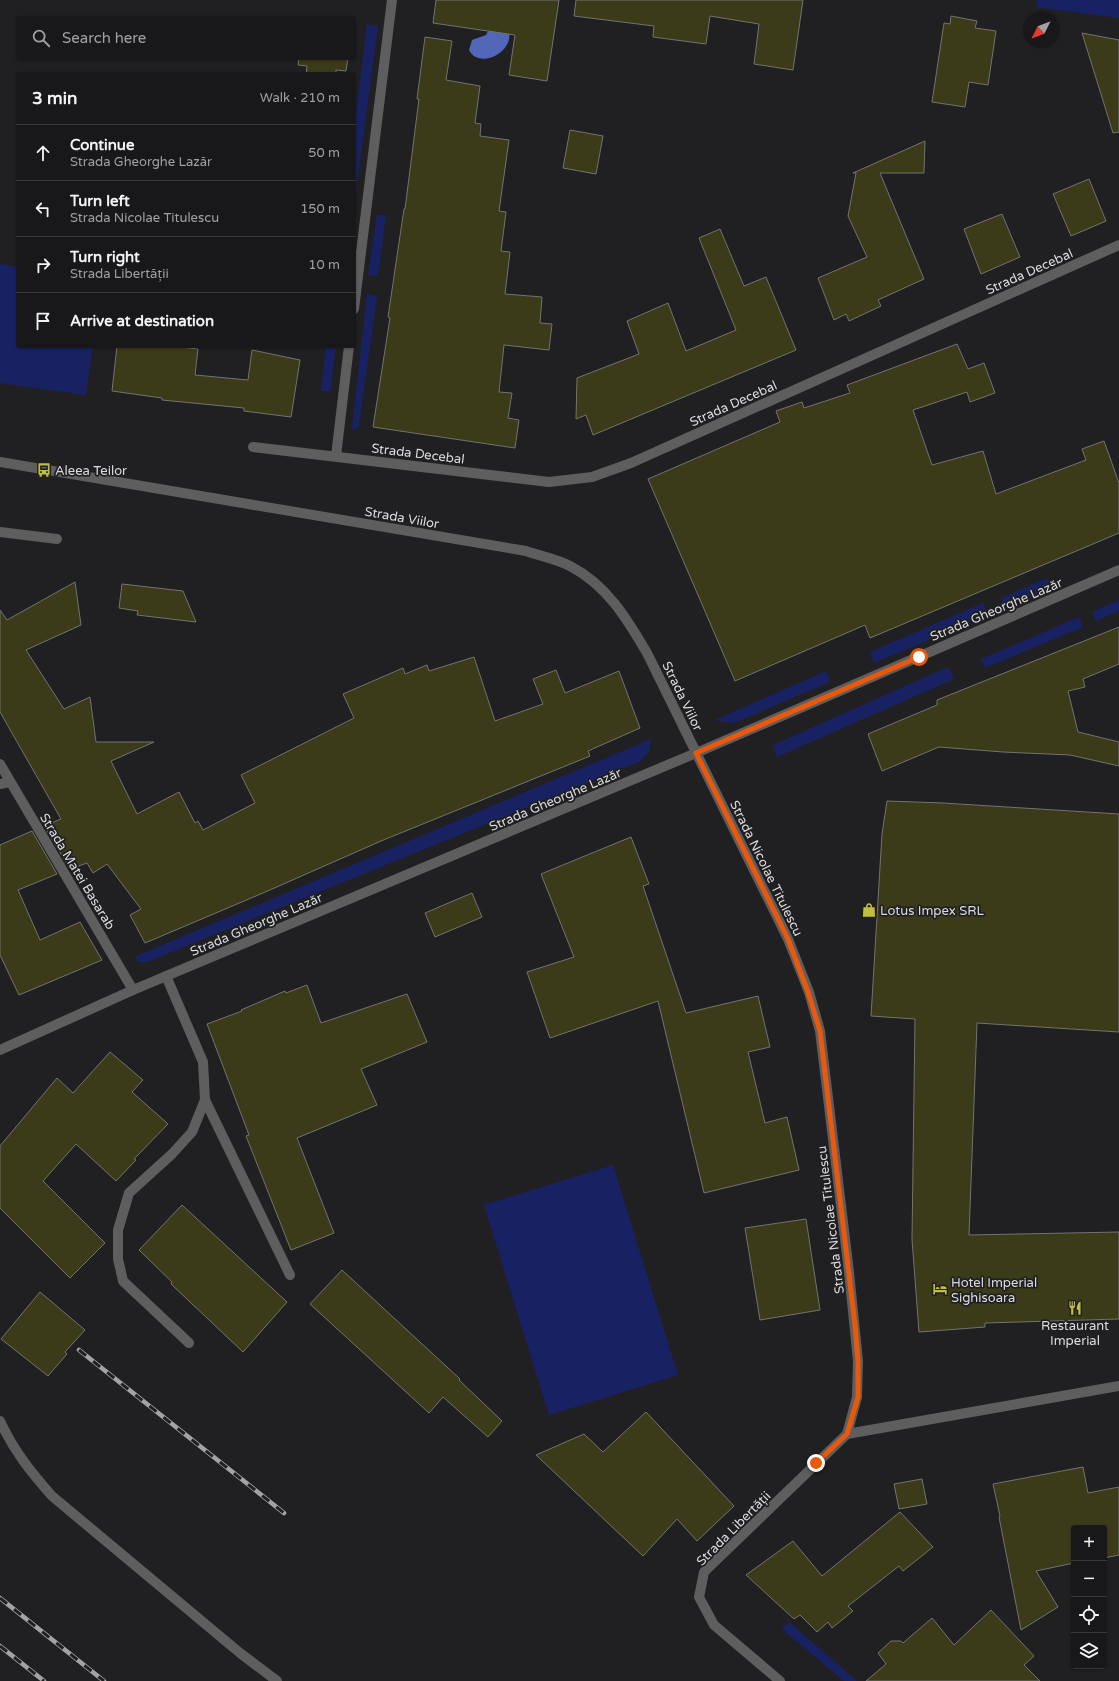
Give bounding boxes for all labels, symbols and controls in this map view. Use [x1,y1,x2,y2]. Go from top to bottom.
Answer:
north arrow [1023,12,1059,48]
search box [16,16,356,60]
icon: search [30,27,52,49]
text: Search here [62,29,146,47]
text: 3 min [32,88,77,109]
text: Walk · 210 m [260,90,340,106]
text: Continue [70,136,134,154]
icon: ahead [32,142,54,164]
text: 50 m [308,145,340,161]
text: Strada Gheorghe Lazăr [70,154,212,170]
text: Turn left [70,192,130,210]
icon: left [32,198,54,220]
text: 150 m [300,201,340,217]
text: Strada Nicolae Titulescu [70,210,219,226]
street label: Strada Decebal [983,246,1075,298]
text: Turn right [70,248,140,266]
icon: right [32,254,54,276]
text: 10 m [308,257,340,273]
text: Strada Libertății [70,266,169,282]
icon: arrive [32,310,54,332]
text: Arrive at destination [70,312,214,330]
street label: Strada Decebal [687,378,779,430]
street label: Strada Decebal [370,440,465,468]
bus stop icon: Aleea Teilor [36,462,52,478]
place label: Aleea Teilor [55,463,127,479]
street label: Strada Viilor [363,504,440,532]
street label: Strada Gheorghe Lazăr [928,575,1065,645]
route start [910,648,928,666]
street label: Strada Viilor [658,659,706,734]
street label: Strada Gheorghe Lazăr [487,765,624,835]
street label: Strada Nicolae Titulescu [726,798,806,939]
street label: Strada Matei Basarab [36,810,118,933]
street label: Strada Gheorghe Lazăr [188,890,325,960]
shop icon: Lotus Impex SRL [861,902,877,918]
place label: Lotus Impex SRL [880,903,985,919]
street label: Strada Nicolae Titulescu [814,1145,848,1295]
place label: Hotel Imperial Sighisoara [951,1275,1037,1306]
hotel icon: Hotel Imperial Sighisoara [932,1281,948,1297]
restaurant icon: Restaurant Imperial [1067,1300,1083,1316]
place label: Restaurant Imperial [1041,1318,1109,1349]
route end [807,1454,825,1472]
street label: Strada Libertății [693,1488,774,1569]
map controls [1071,1525,1107,1669]
button: + [1071,1525,1107,1561]
button: − [1071,1561,1107,1597]
button: locate [1071,1597,1107,1633]
button: layers [1071,1633,1107,1669]

